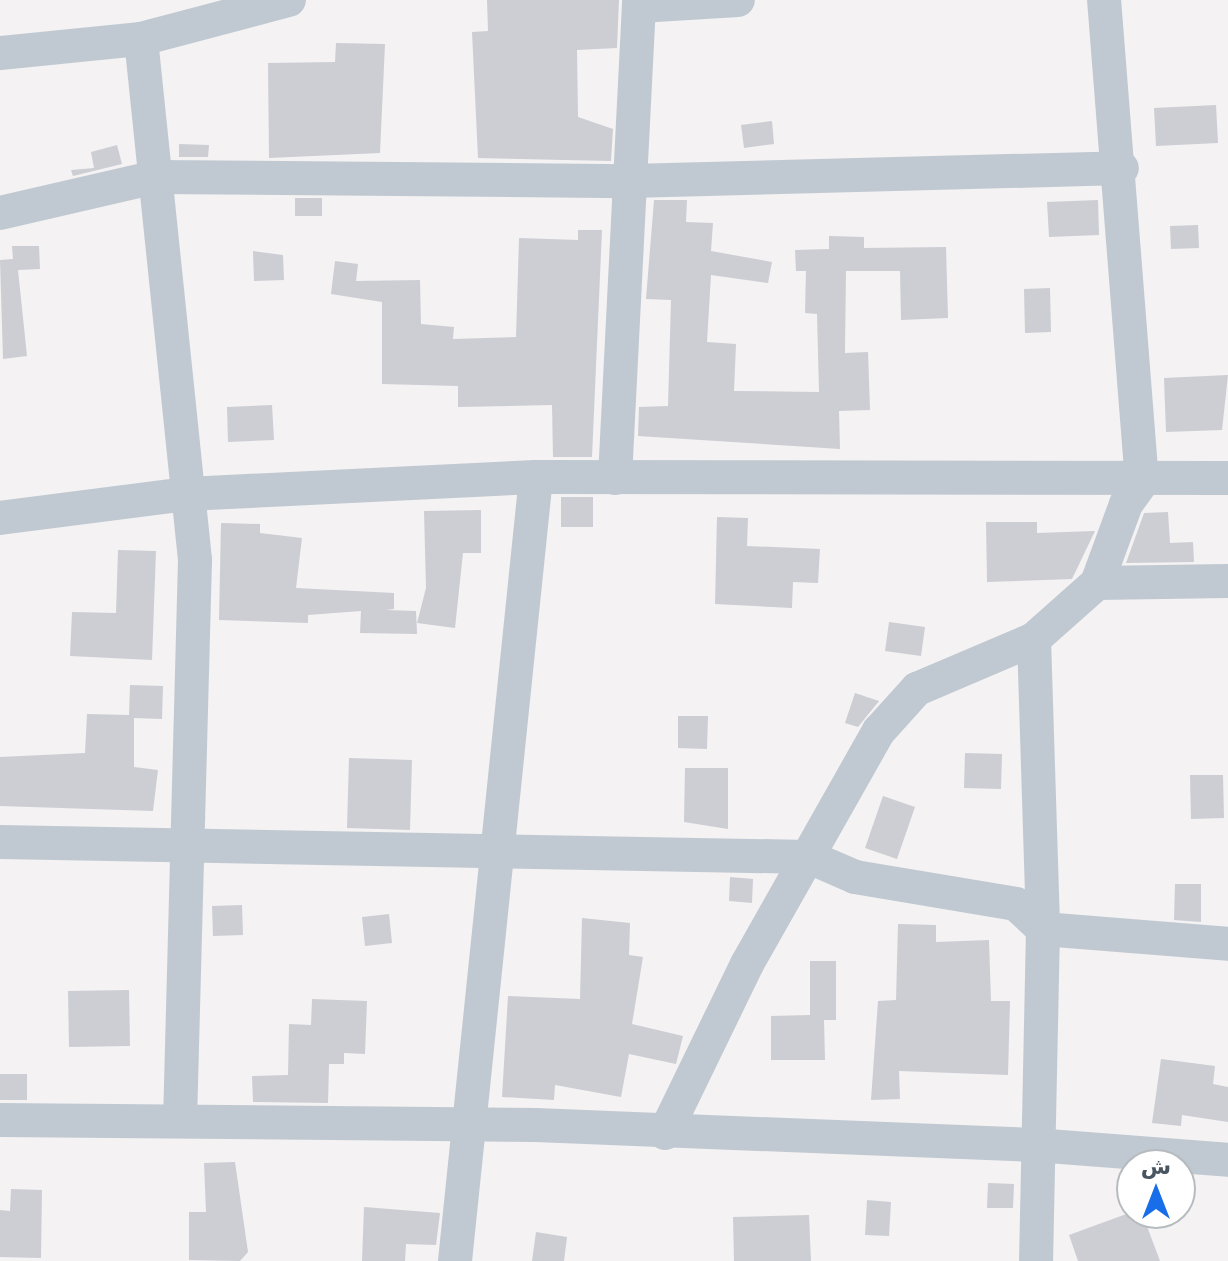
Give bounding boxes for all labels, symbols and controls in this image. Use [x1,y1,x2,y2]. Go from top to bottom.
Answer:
north arrow [1116,1149,1196,1229]
text: ش [1141,1154,1171,1179]

